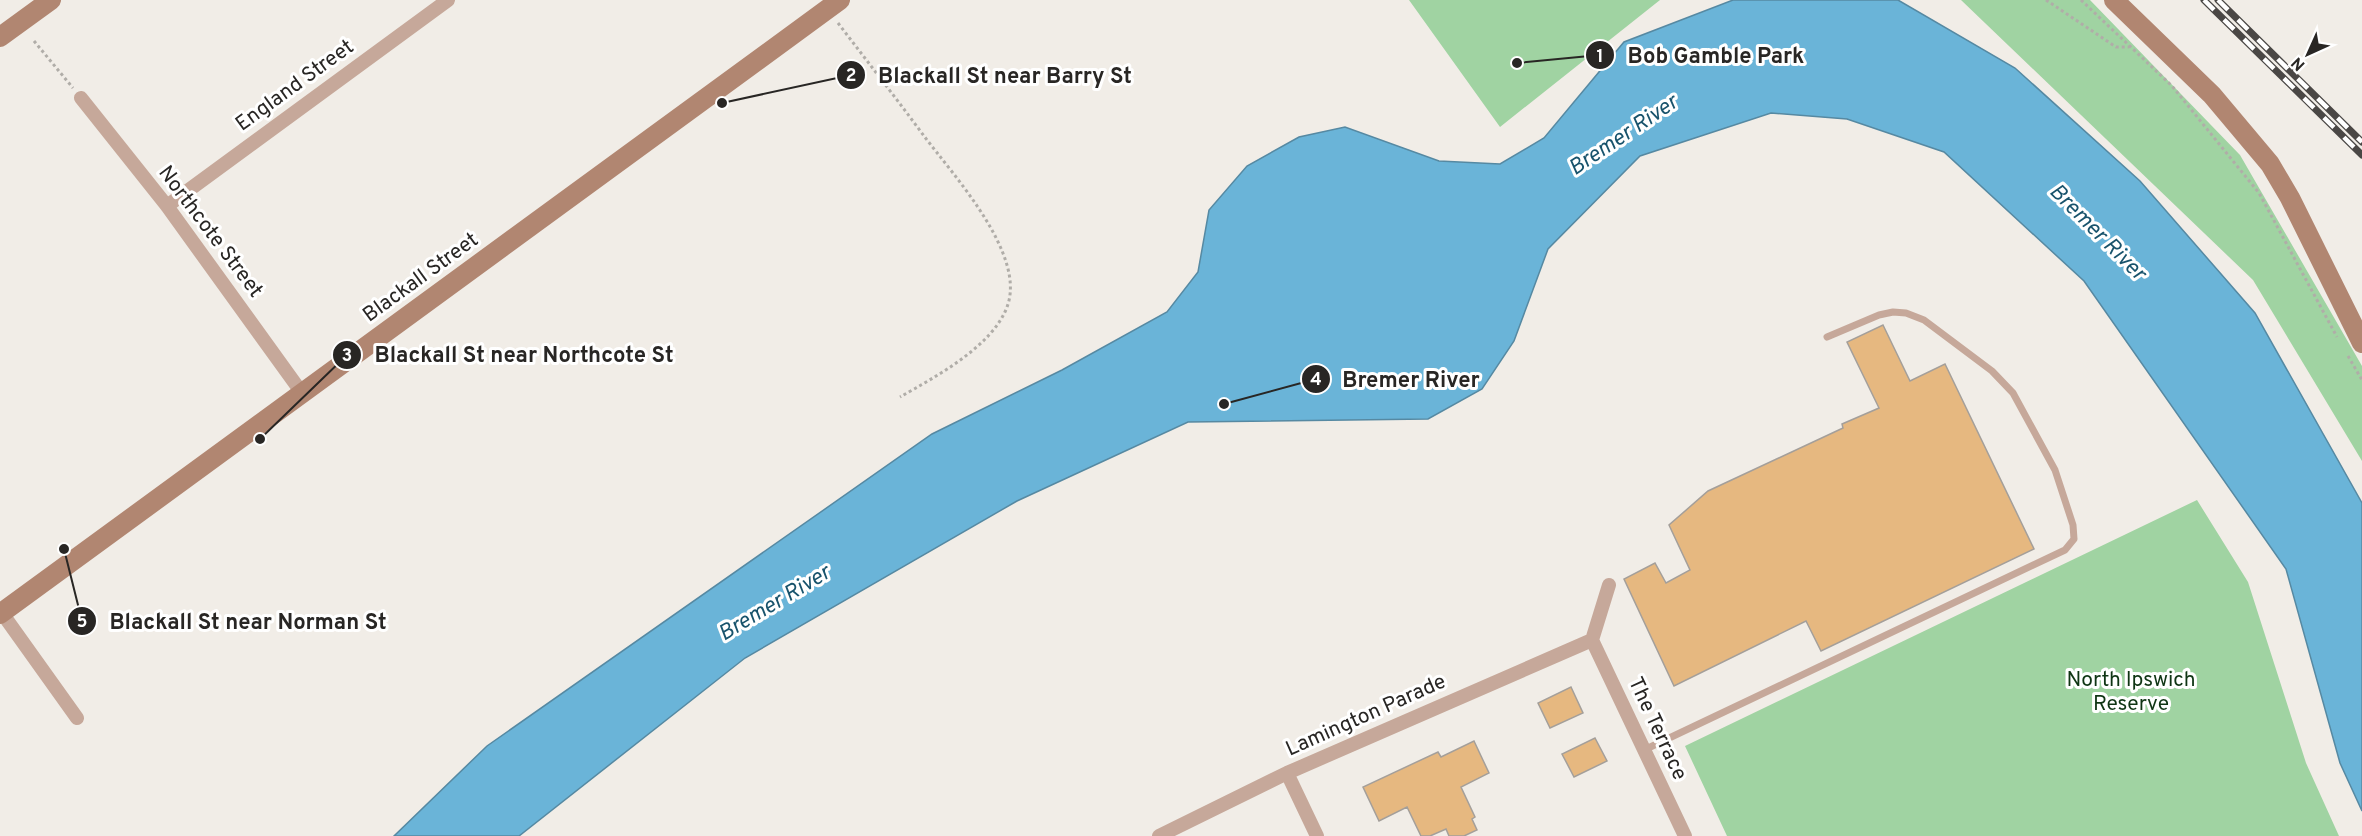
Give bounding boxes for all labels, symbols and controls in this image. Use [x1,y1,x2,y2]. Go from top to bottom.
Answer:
north arrow [2278,24,2338,84]
street label: England Street [230,34,360,138]
callout: Bob Gamble Park [1585,35,1816,75]
text: Bob Gamble Park [1628,44,1804,71]
text: 1 [1596,46,1604,69]
text: N [2288,52,2310,74]
callout: Blackall St near Barry St [836,55,1144,95]
text: Blackall St near Barry St [878,64,1132,91]
text: 2 [845,65,857,88]
water label: Bremer River [1564,89,1685,182]
street label: Northcote Street [151,161,269,303]
water label: Bremer River [2043,179,2152,288]
street label: Blackall Street [358,227,484,329]
callout: Blackall St near Northcote St [332,335,685,375]
text: Blackall St near Northcote St [374,343,674,370]
text: 3 [342,345,352,368]
callout: Bremer River [1301,359,1492,399]
text: Bremer River [1342,368,1480,395]
text: 4 [1310,369,1322,392]
water label: Bremer River [714,559,837,648]
callout: Blackall St near Norman St [67,601,398,641]
text: Blackall St near Norman St [109,610,387,637]
text: 5 [77,611,88,634]
park label: North Ipswich Reserve [2066,667,2196,718]
street label: Lamington Parade [1282,669,1450,763]
street label: The Terrace [1621,673,1693,785]

